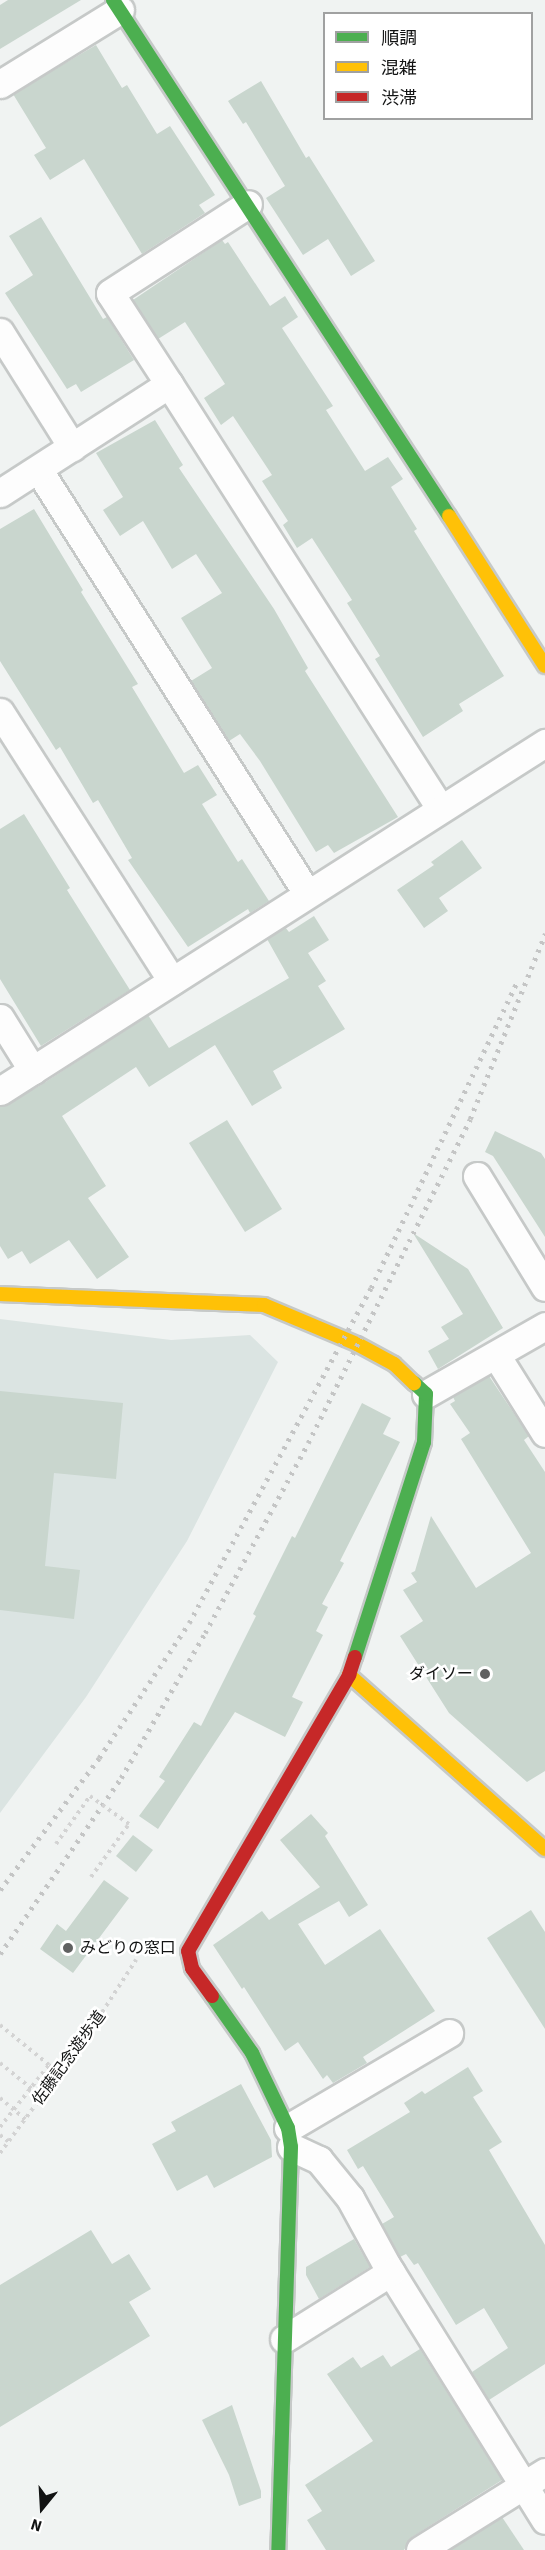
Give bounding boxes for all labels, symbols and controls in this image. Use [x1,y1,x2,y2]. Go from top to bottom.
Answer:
legend [323,12,533,120]
text: 順調 [381,26,417,51]
text: 混雑 [381,56,417,81]
text: 渋滞 [381,86,417,111]
place label: ダイソー [409,1664,473,1684]
marker: ダイソー [478,1667,492,1681]
place label: みどりの窓口 [80,1938,176,1958]
marker: みどりの窓口 [61,1941,75,1955]
street label: 佐藤記念遊歩道 [28,2007,110,2109]
north arrow [12,2478,72,2538]
text: N [28,2513,45,2537]

